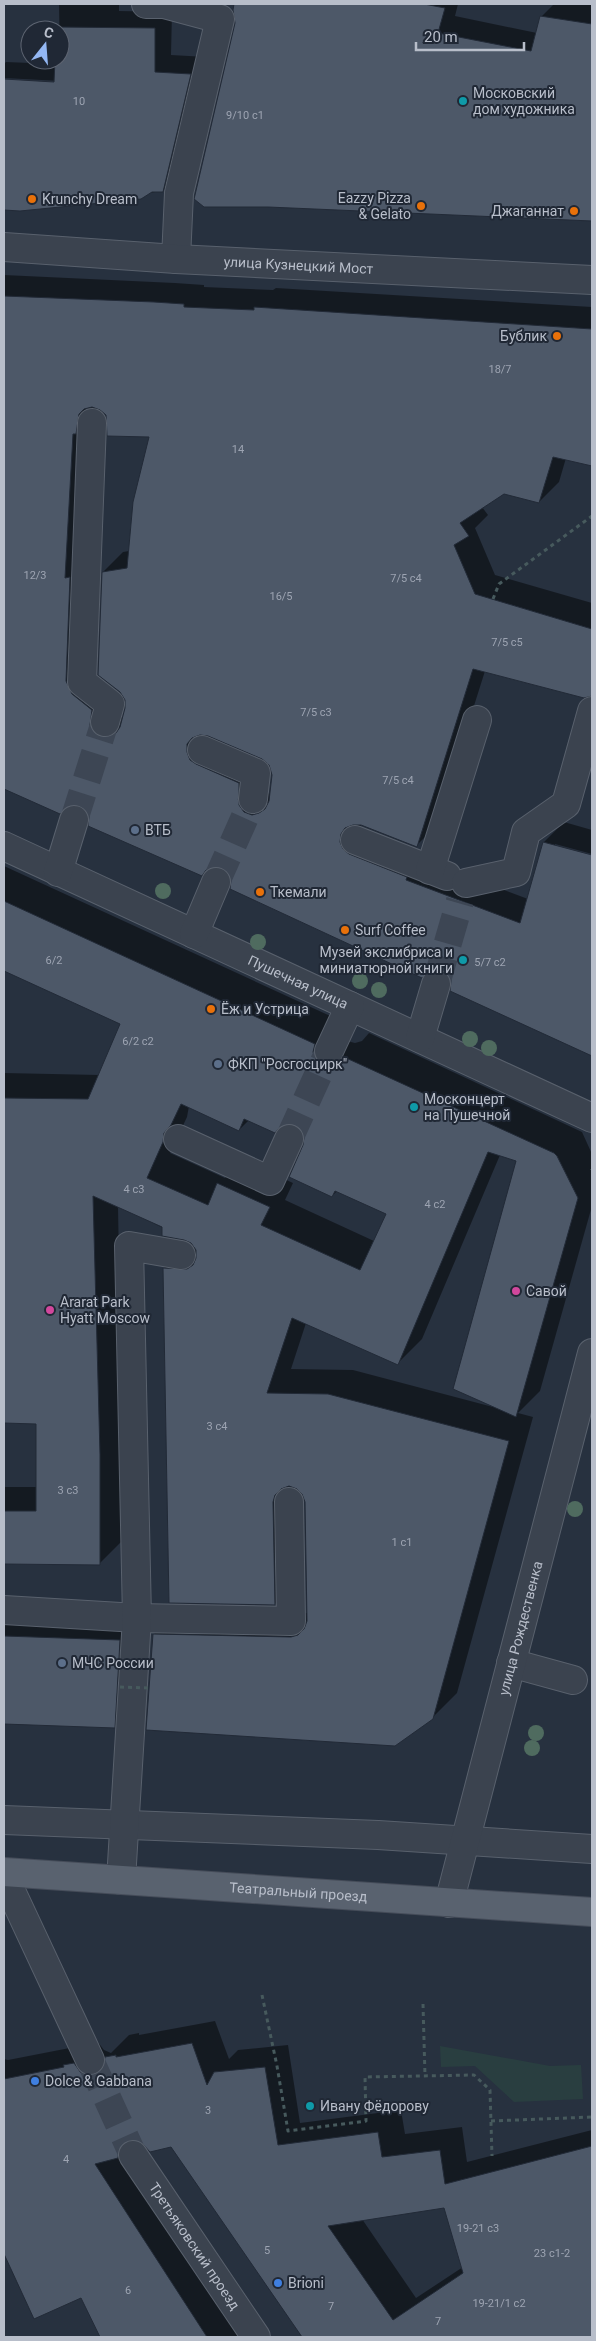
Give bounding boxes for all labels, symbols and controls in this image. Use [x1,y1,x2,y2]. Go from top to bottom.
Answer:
north arrow [20,20,70,70]
scale bar [416,20,524,52]
text: С [42,24,56,42]
text: 20 m [424,28,458,46]
place label: Московский дом художника [473,85,575,117]
house number: 10 [73,95,85,108]
marker: Московский дом художника [457,95,469,107]
house number: 9/10 с1 [226,109,264,122]
place label: Eazzy Pizza & Gelato [338,190,411,222]
place label: Krunchy Dream [42,191,137,207]
marker: Krunchy Dream [26,193,38,205]
marker: Eazzy Pizza & Gelato [415,200,427,212]
place label: Джаганнат [491,203,564,219]
marker: Джаганнат [568,205,580,217]
street label: улица Кузнецкий Мост [223,253,374,277]
place label: Бублик [500,328,547,344]
marker: Бублик [551,330,563,342]
house number: 18/7 [488,363,512,376]
house number: 14 [232,443,244,456]
house number: 12/3 [23,569,47,582]
house number: 7/5 с4 [390,572,422,585]
house number: 16/5 [269,590,293,603]
house number: 7/5 с5 [491,636,523,649]
house number: 7/5 с3 [300,706,332,719]
house number: 7/5 с4 [382,774,414,787]
place label: ВТБ [145,822,171,838]
marker: ВТБ [129,824,141,836]
place label: Ткемали [270,884,327,900]
marker: Ткемали [254,886,266,898]
place label: Surf Coffee [355,922,426,938]
marker: Surf Coffee [339,924,351,936]
place label: Музей экслибриса и миниатюрной книги [320,944,453,976]
street label: Пушечная улица [246,952,351,1012]
house number: 6/2 [46,954,62,967]
marker: Музей экслибриса и миниатюрной книги [457,954,469,966]
house number: 5/7 с2 [474,956,506,969]
place label: Ёж и Устрица [221,1001,309,1017]
marker: Ёж и Устрица [205,1003,217,1015]
house number: 6/2 с2 [122,1035,154,1048]
place label: ФКП "Росгосцирк" [228,1056,347,1072]
marker: ФКП "Росгосцирк" [212,1058,224,1070]
place label: Москонцерт на Пушечной [424,1091,510,1123]
marker: Москонцерт на Пушечной [408,1101,420,1113]
house number: 4 с3 [124,1183,144,1196]
house number: 4 с2 [425,1198,445,1211]
place label: Савой [526,1283,567,1299]
marker: Савой [510,1285,522,1297]
place label: Ararat Park Hyatt Moscow [60,1294,151,1326]
marker: Ararat Park Hyatt Moscow [44,1304,56,1316]
house number: 3 с4 [207,1420,227,1433]
house number: 3 с3 [58,1484,78,1497]
house number: 1 c1 [392,1536,412,1549]
street label: улица Рождественка [495,1559,546,1697]
place label: МЧС России [72,1655,154,1671]
marker: МЧС России [56,1657,68,1669]
street label: Театральный проезд [229,1879,368,1905]
place label: Dolce & Gabbana [45,2073,152,2089]
marker: Dolce & Gabbana [29,2075,41,2087]
place label: Ивану Фёдорову [320,2098,429,2114]
marker: Ивану Фёдорову [304,2100,316,2112]
house number: 3 [205,2104,211,2117]
house number: 4 [63,2153,69,2166]
street label: Третьяковский проезд [146,2180,243,2313]
house number: 19-21 с3 [457,2222,499,2235]
house number: 5 [264,2244,270,2257]
house number: 23 с1-2 [534,2247,570,2260]
place label: Brioni [288,2275,324,2291]
marker: Brioni [272,2277,284,2289]
house number: 6 [125,2284,131,2297]
house number: 19-21/1 с2 [472,2297,526,2310]
house number: 7 [328,2300,334,2313]
house number: 7 [435,2315,441,2328]

